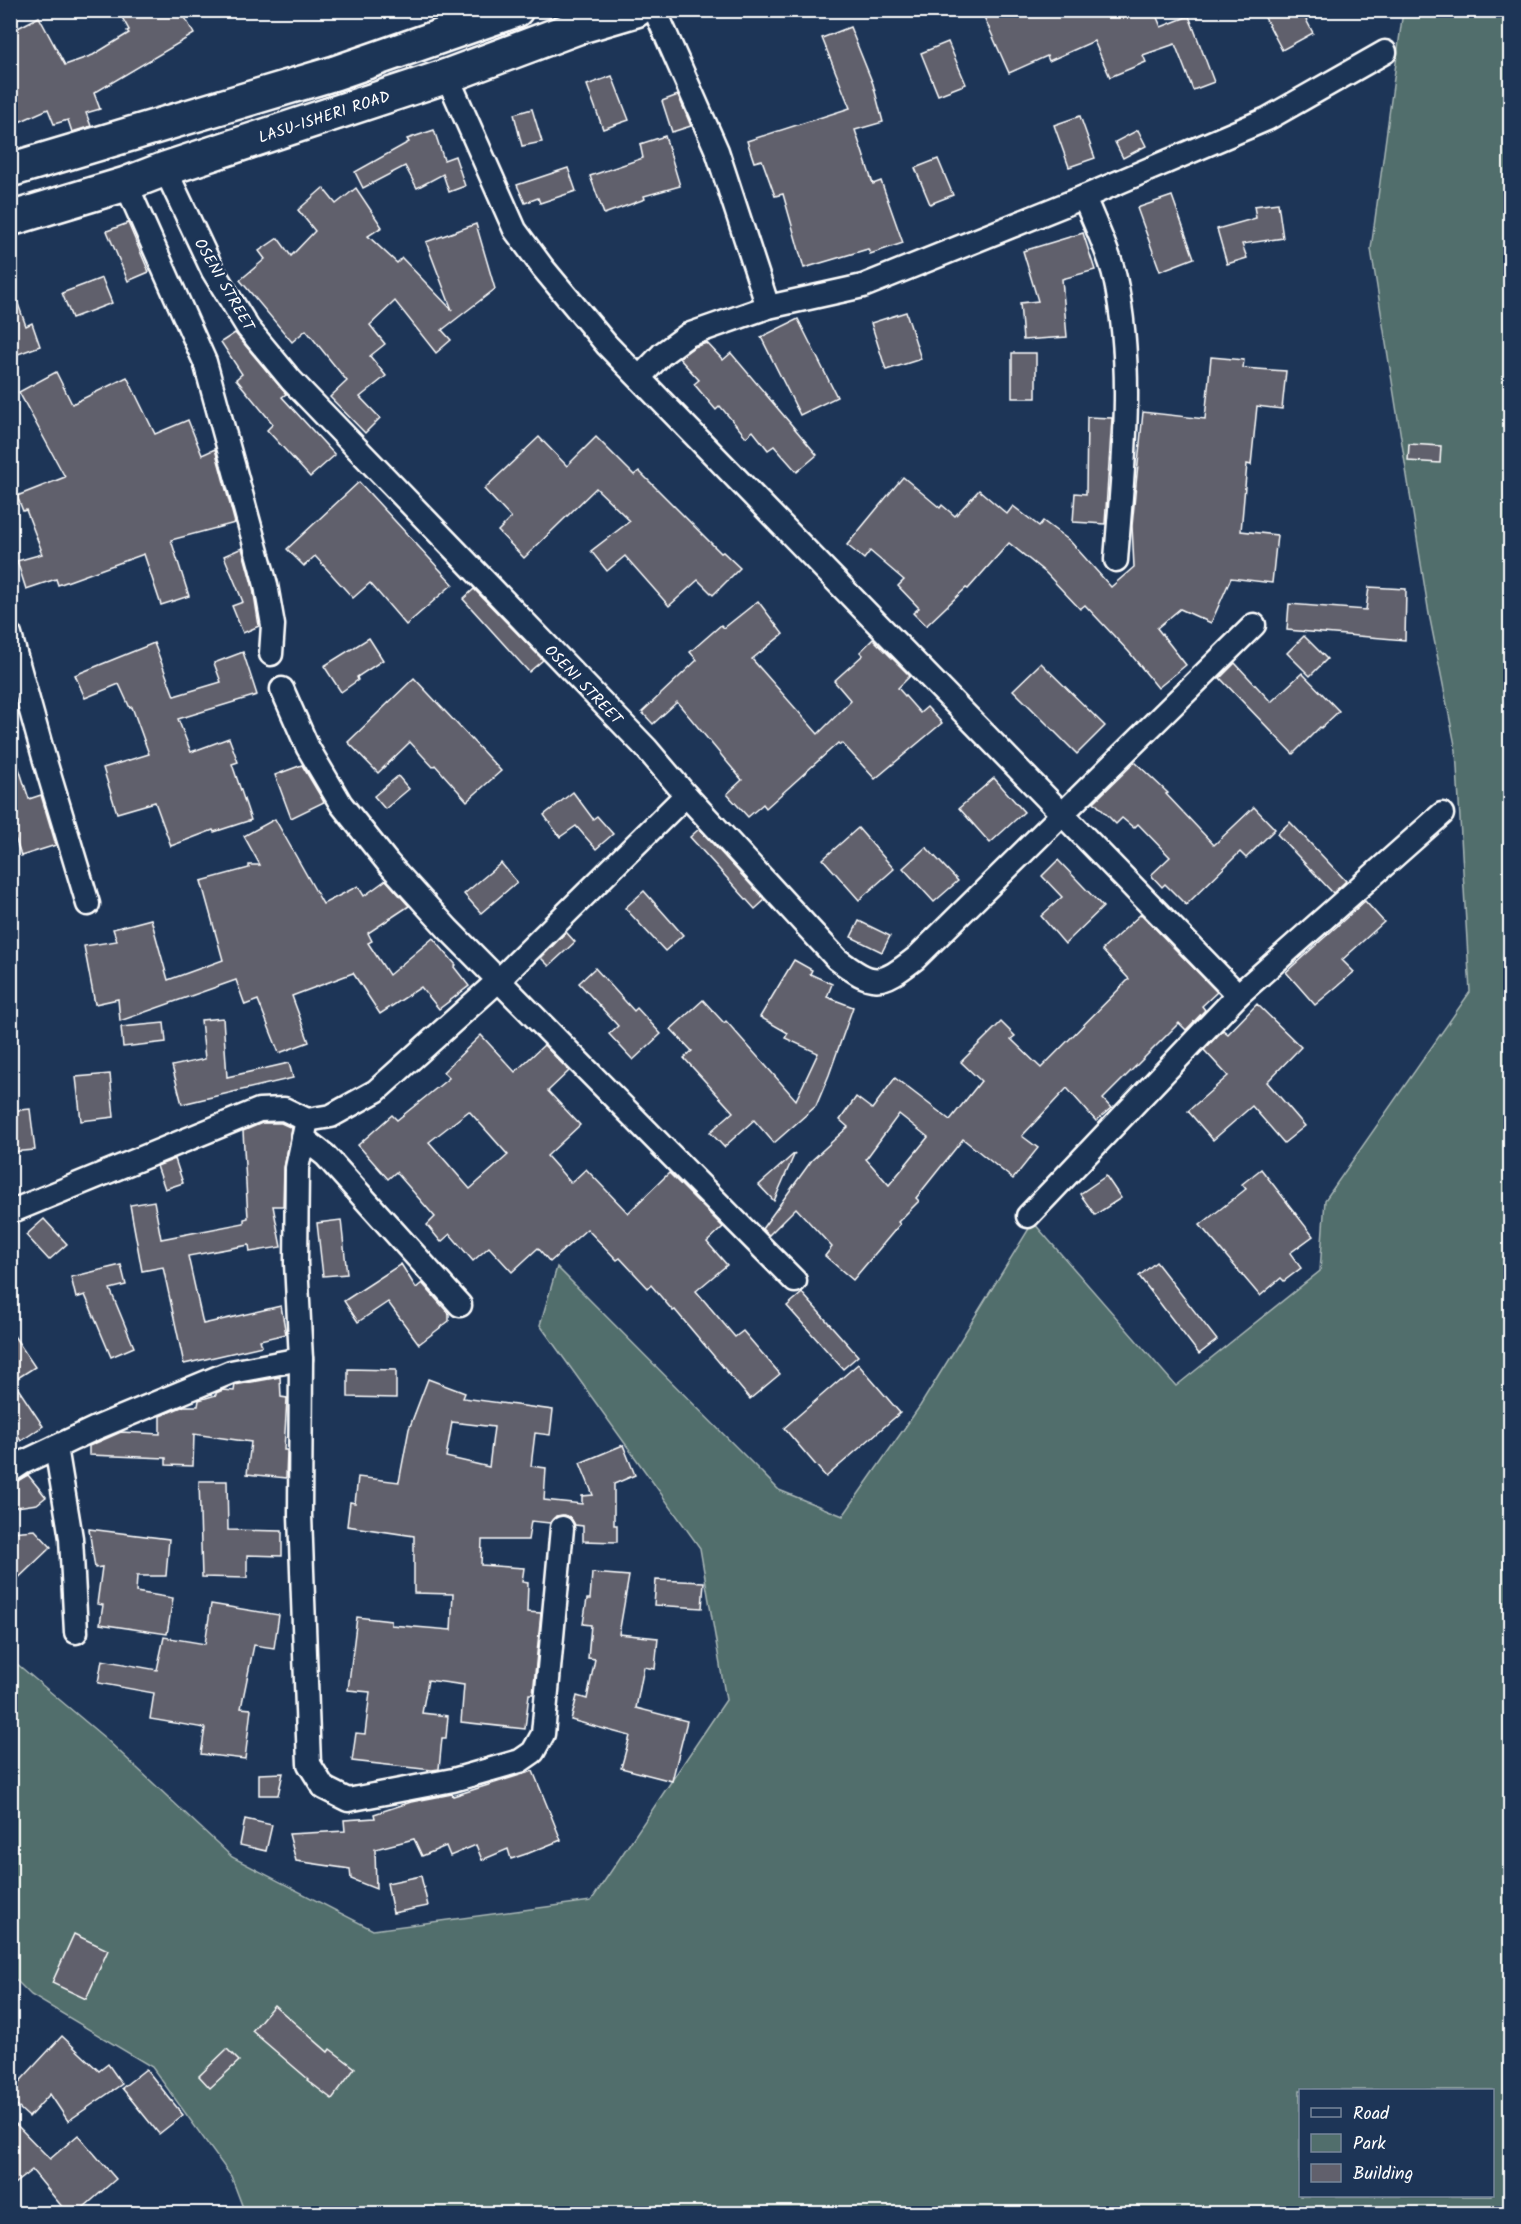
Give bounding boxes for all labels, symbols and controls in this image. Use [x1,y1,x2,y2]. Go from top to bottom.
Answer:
street label: LASU-ISHERI ROAD [255,84,394,151]
street label: OSENI STREET [187,234,261,337]
street label: OSENI STREET [538,639,629,732]
legend [1299,2089,1494,2197]
text: Road [1353,2100,1390,2129]
text: Park [1353,2130,1386,2159]
text: Building [1353,2160,1413,2189]

